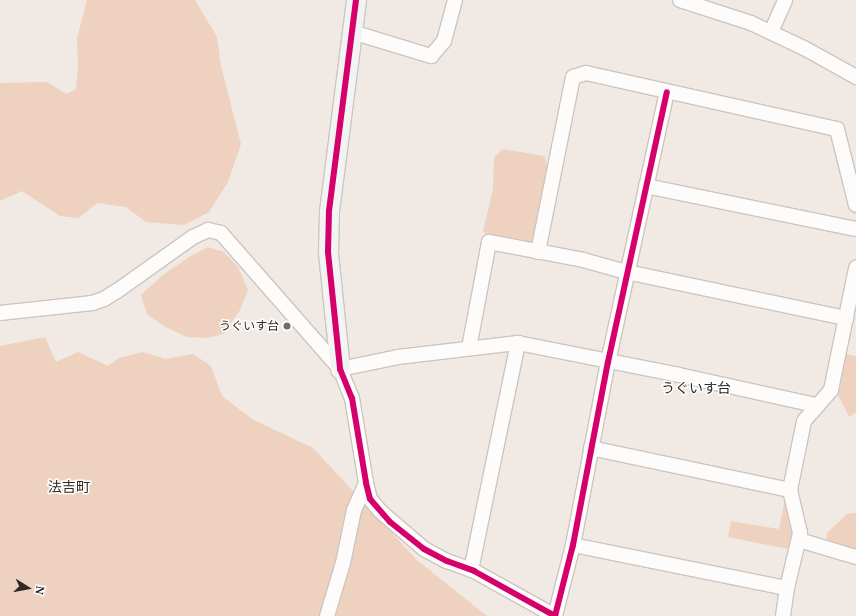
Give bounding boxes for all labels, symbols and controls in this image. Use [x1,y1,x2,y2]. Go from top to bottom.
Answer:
place label: うぐいす台 [219,319,279,333]
marker: うぐいす台 [282,321,292,331]
district label: うぐいす台 [661,380,731,396]
district label: 法吉町 [48,479,90,495]
north arrow [8,568,48,608]
text: N [32,585,48,596]

